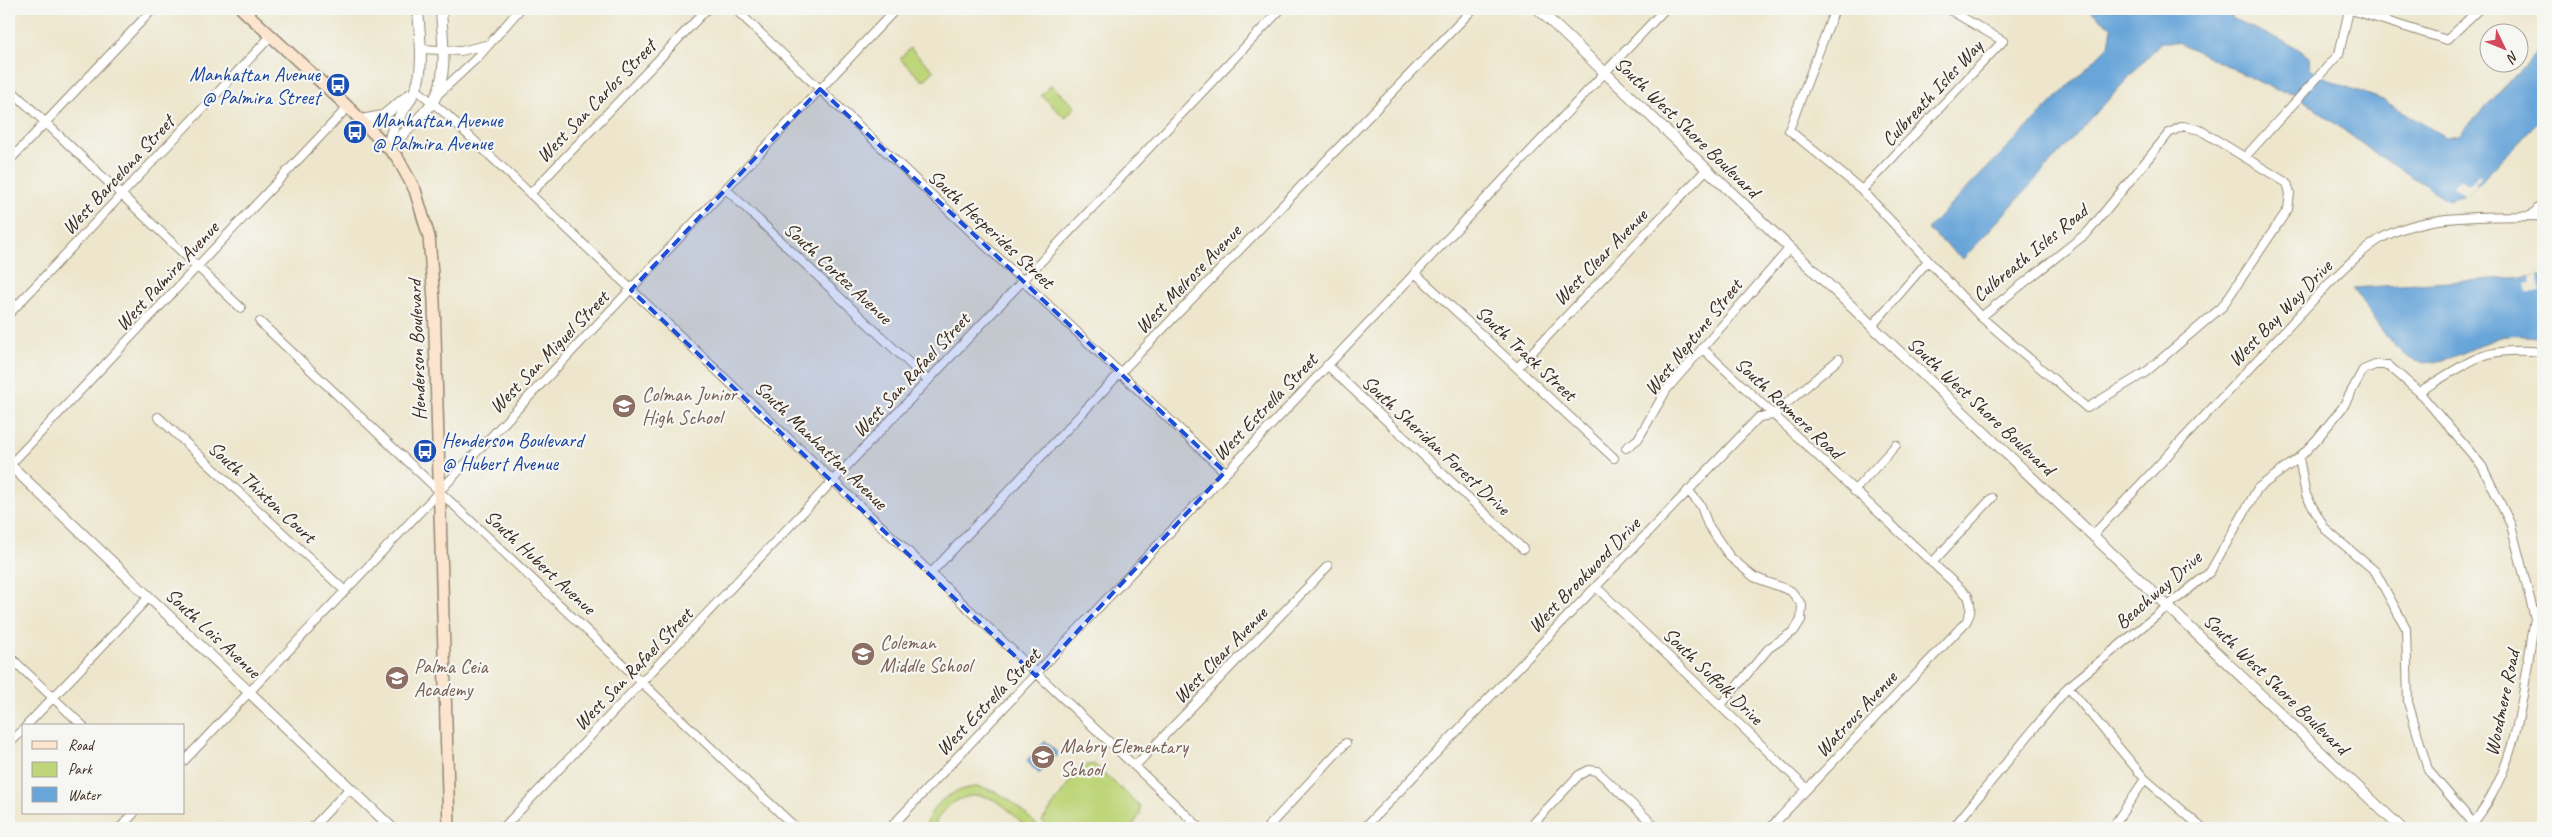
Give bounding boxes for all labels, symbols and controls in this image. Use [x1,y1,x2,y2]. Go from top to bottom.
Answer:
north arrow [2480,22,2530,72]
street label: West San Carlos Street [531,32,663,168]
street label: Culbreath Isles Way [1876,33,1989,152]
text: N [2502,48,2522,67]
street label: South West Shore Boulevard [1609,51,1767,205]
place label: Manhattan Avenue @ Palmira Street [189,62,323,110]
bus stop icon: Manhattan Avenue @ Palmira Street [325,72,351,98]
street label: West Barcelona Street [56,108,182,240]
place label: Manhattan Avenue @ Palmira Avenue [372,108,504,156]
bus stop icon: Manhattan Avenue @ Palmira Avenue [342,119,368,145]
street label: South Hesperides Street [923,164,1061,295]
street label: Culbreath Isles Road [1967,197,2095,307]
street label: West Clear Avenue [1548,202,1654,311]
street label: West Palmira Avenue [110,215,225,336]
street label: South Cortez Avenue [779,217,898,330]
street label: West Melrose Avenue [1130,218,1247,339]
street label: West Bay Way Drive [2223,253,2338,372]
street label: West Neptune Street [1639,272,1749,400]
street label: Henderson Boulevard [402,276,432,421]
street label: West San Miguel Street [484,284,616,419]
street label: South Trask Street [1470,300,1584,408]
street label: West San Rafael Street [847,306,977,442]
street label: South West Shore Boulevard [1902,331,2062,483]
street label: West Estrella Street [1207,346,1324,466]
street label: South Roxmere Road [1730,352,1851,467]
street label: South Sheridan Forest Drive [1357,370,1517,521]
street label: South Manhattan Avenue [749,375,894,516]
place label: Colman Junior High School [642,382,738,430]
school or university icon: Colman Junior High School [611,393,637,419]
place label: Henderson Boulevard @ Hubert Avenue [442,428,586,476]
street label: South Thixton Court [203,436,323,550]
bus stop icon: Henderson Boulevard @ Hubert Avenue [412,438,438,464]
street label: South Hubert Avenue [479,504,602,621]
street label: West Brookwood Drive [1522,511,1647,638]
street label: Beachway Drive [2109,545,2208,635]
street label: South Lois Avenue [160,582,267,685]
street label: West Clear Avenue [1168,600,1274,709]
street label: West San Rafael Street [568,601,700,736]
street label: South West Shore Boulevard [2198,608,2356,762]
street label: South Suffolk Drive [1658,622,1769,731]
place label: Coleman Middle School [880,630,975,678]
school or university icon: Coleman Middle School [850,641,876,667]
street label: West Estrella Street [930,641,1047,761]
street label: Woodmere Road [2479,645,2526,758]
place label: Palma Ceia Academy [414,654,490,702]
school or university icon: Palma Ceia Academy [384,665,410,691]
street label: Watrous Avenue [1810,665,1903,762]
legend [22,724,185,814]
place label: Mabry Elementary School [1060,734,1190,782]
text: Road [68,736,95,755]
school or university icon: Mabry Elementary School [1030,744,1056,770]
text: Park [68,760,93,779]
text: Water [68,786,102,805]

